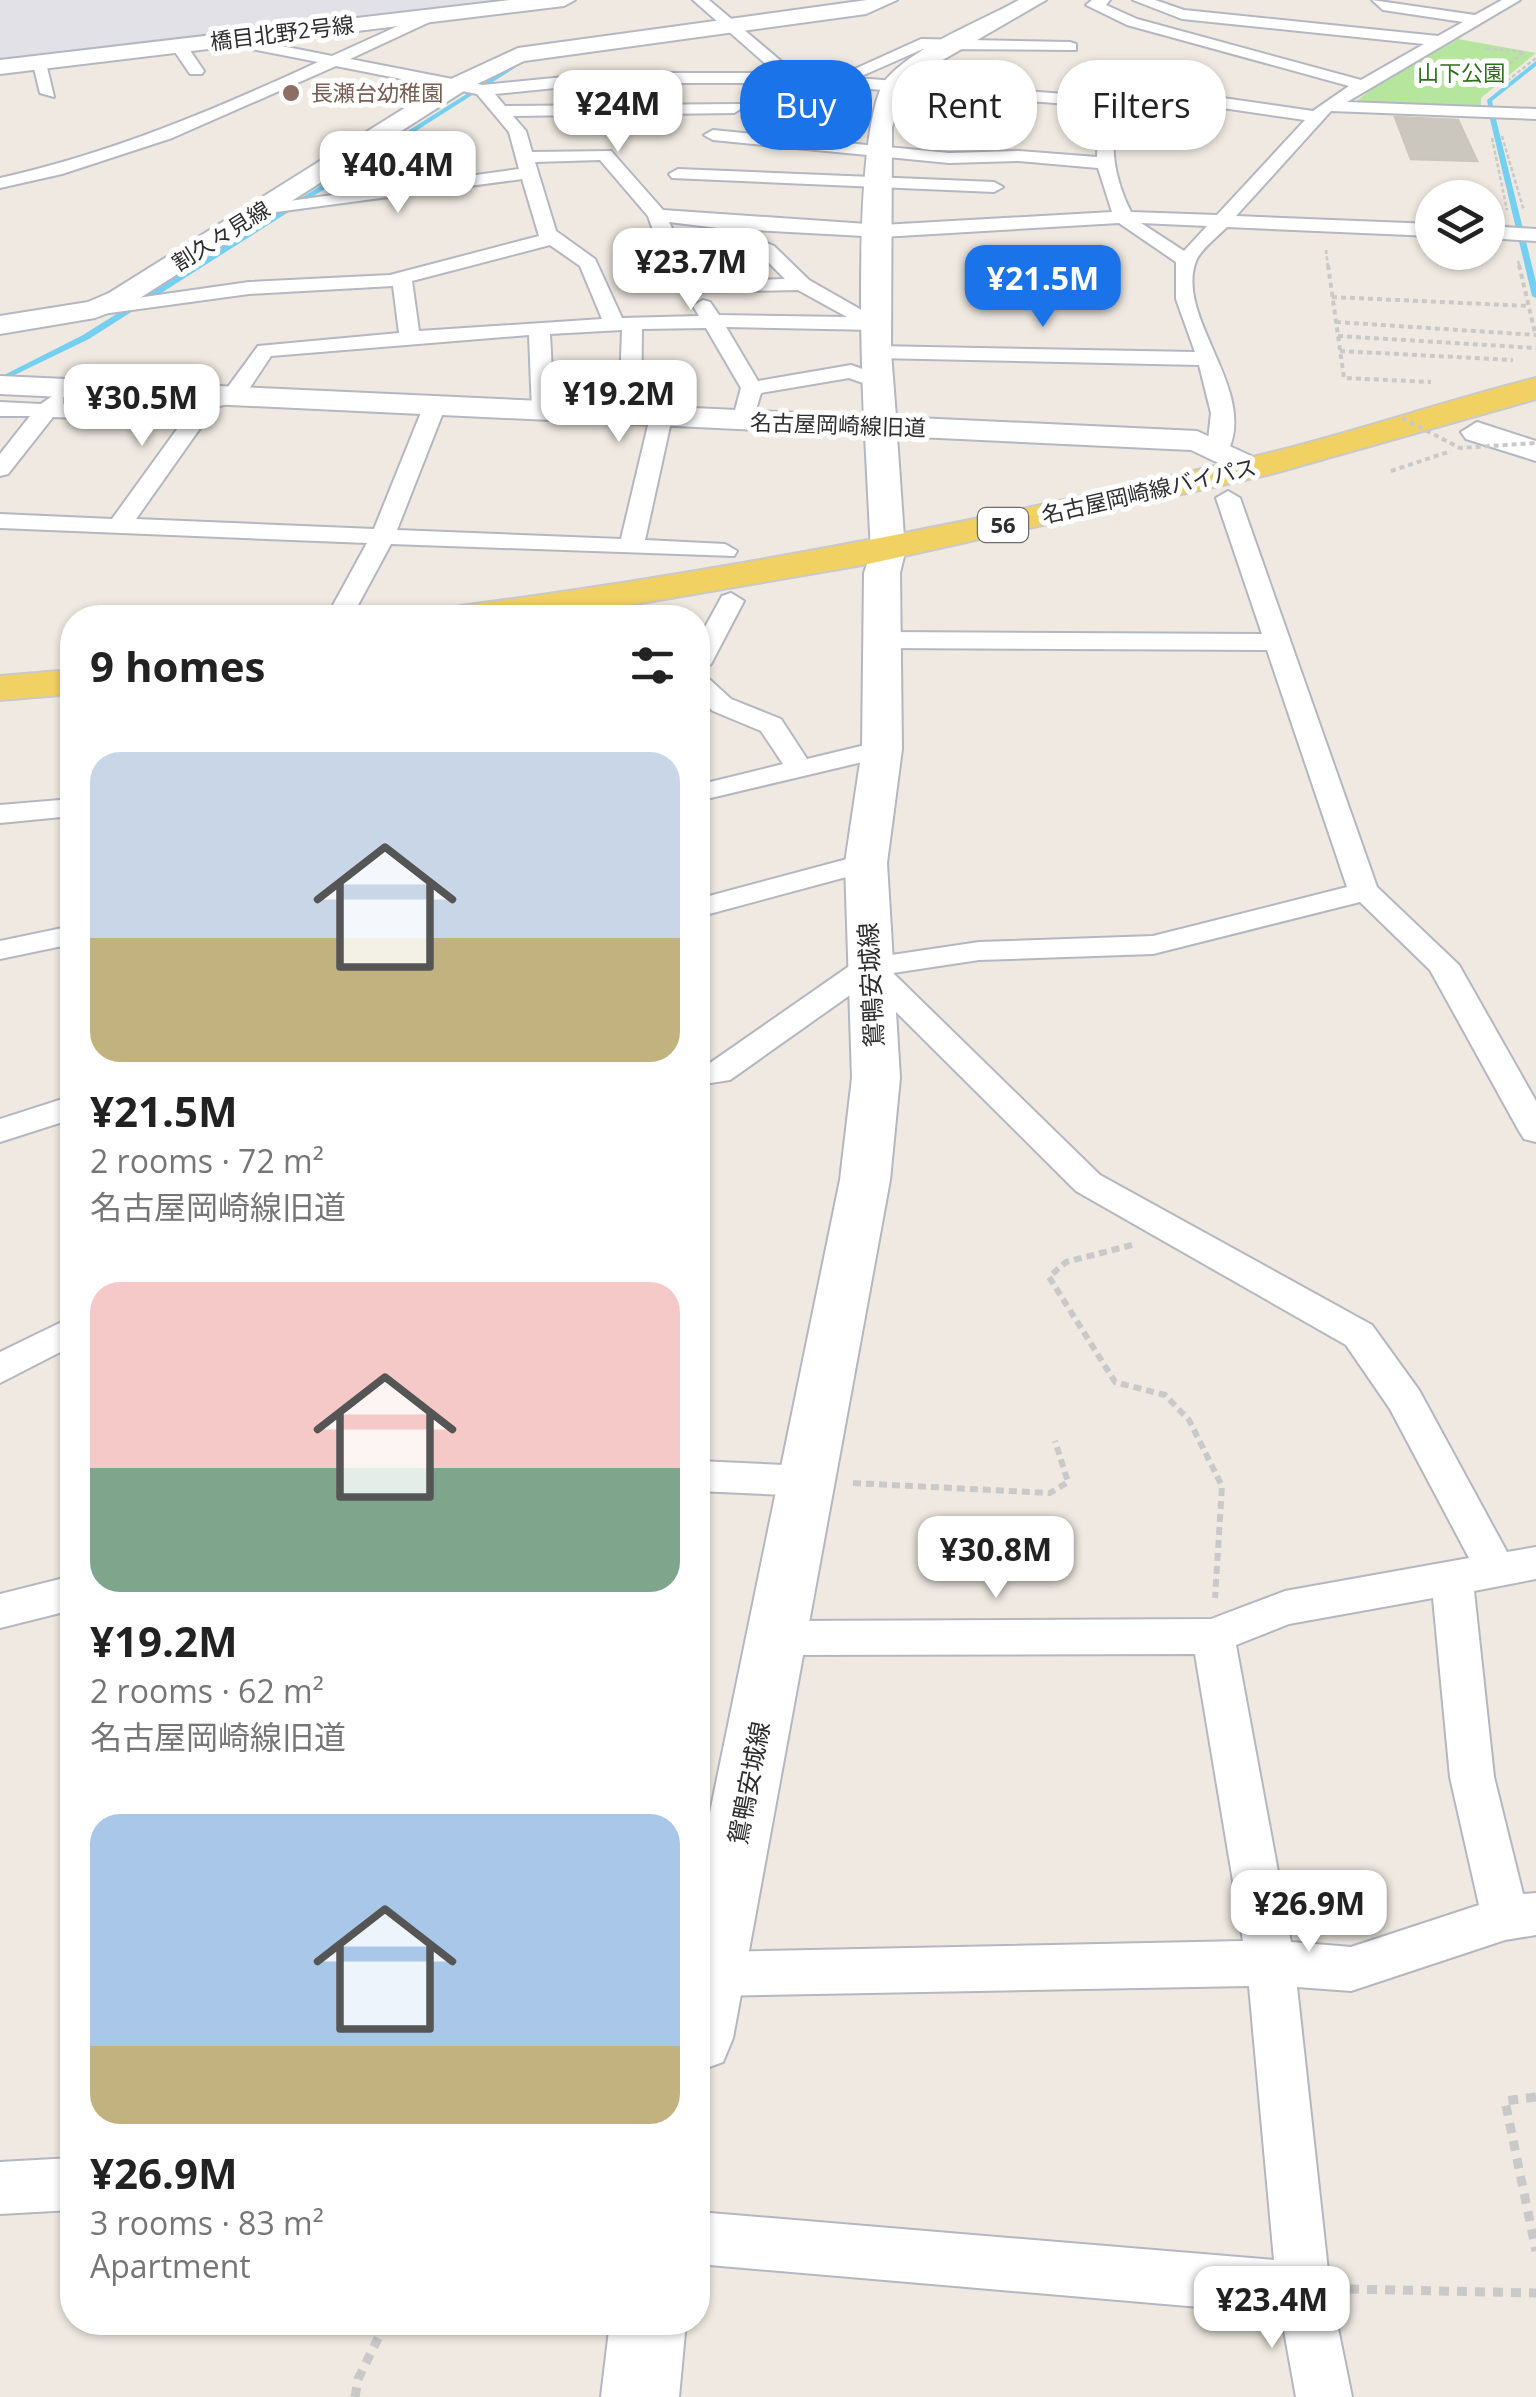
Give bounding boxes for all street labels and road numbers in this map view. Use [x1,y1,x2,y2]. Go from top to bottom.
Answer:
street label: 橋目北野2号線 [208,8,355,56]
street label: 割久々見線 [166,193,275,277]
street label: 名古屋岡崎線旧道 [750,406,927,442]
street label: 名古屋岡崎線バイパス [1038,451,1259,529]
road number: 56 [978,508,1028,542]
street label: 鴛鴨安城線 [850,922,890,1048]
street label: 鴛鴨安城線 [719,1718,777,1847]

